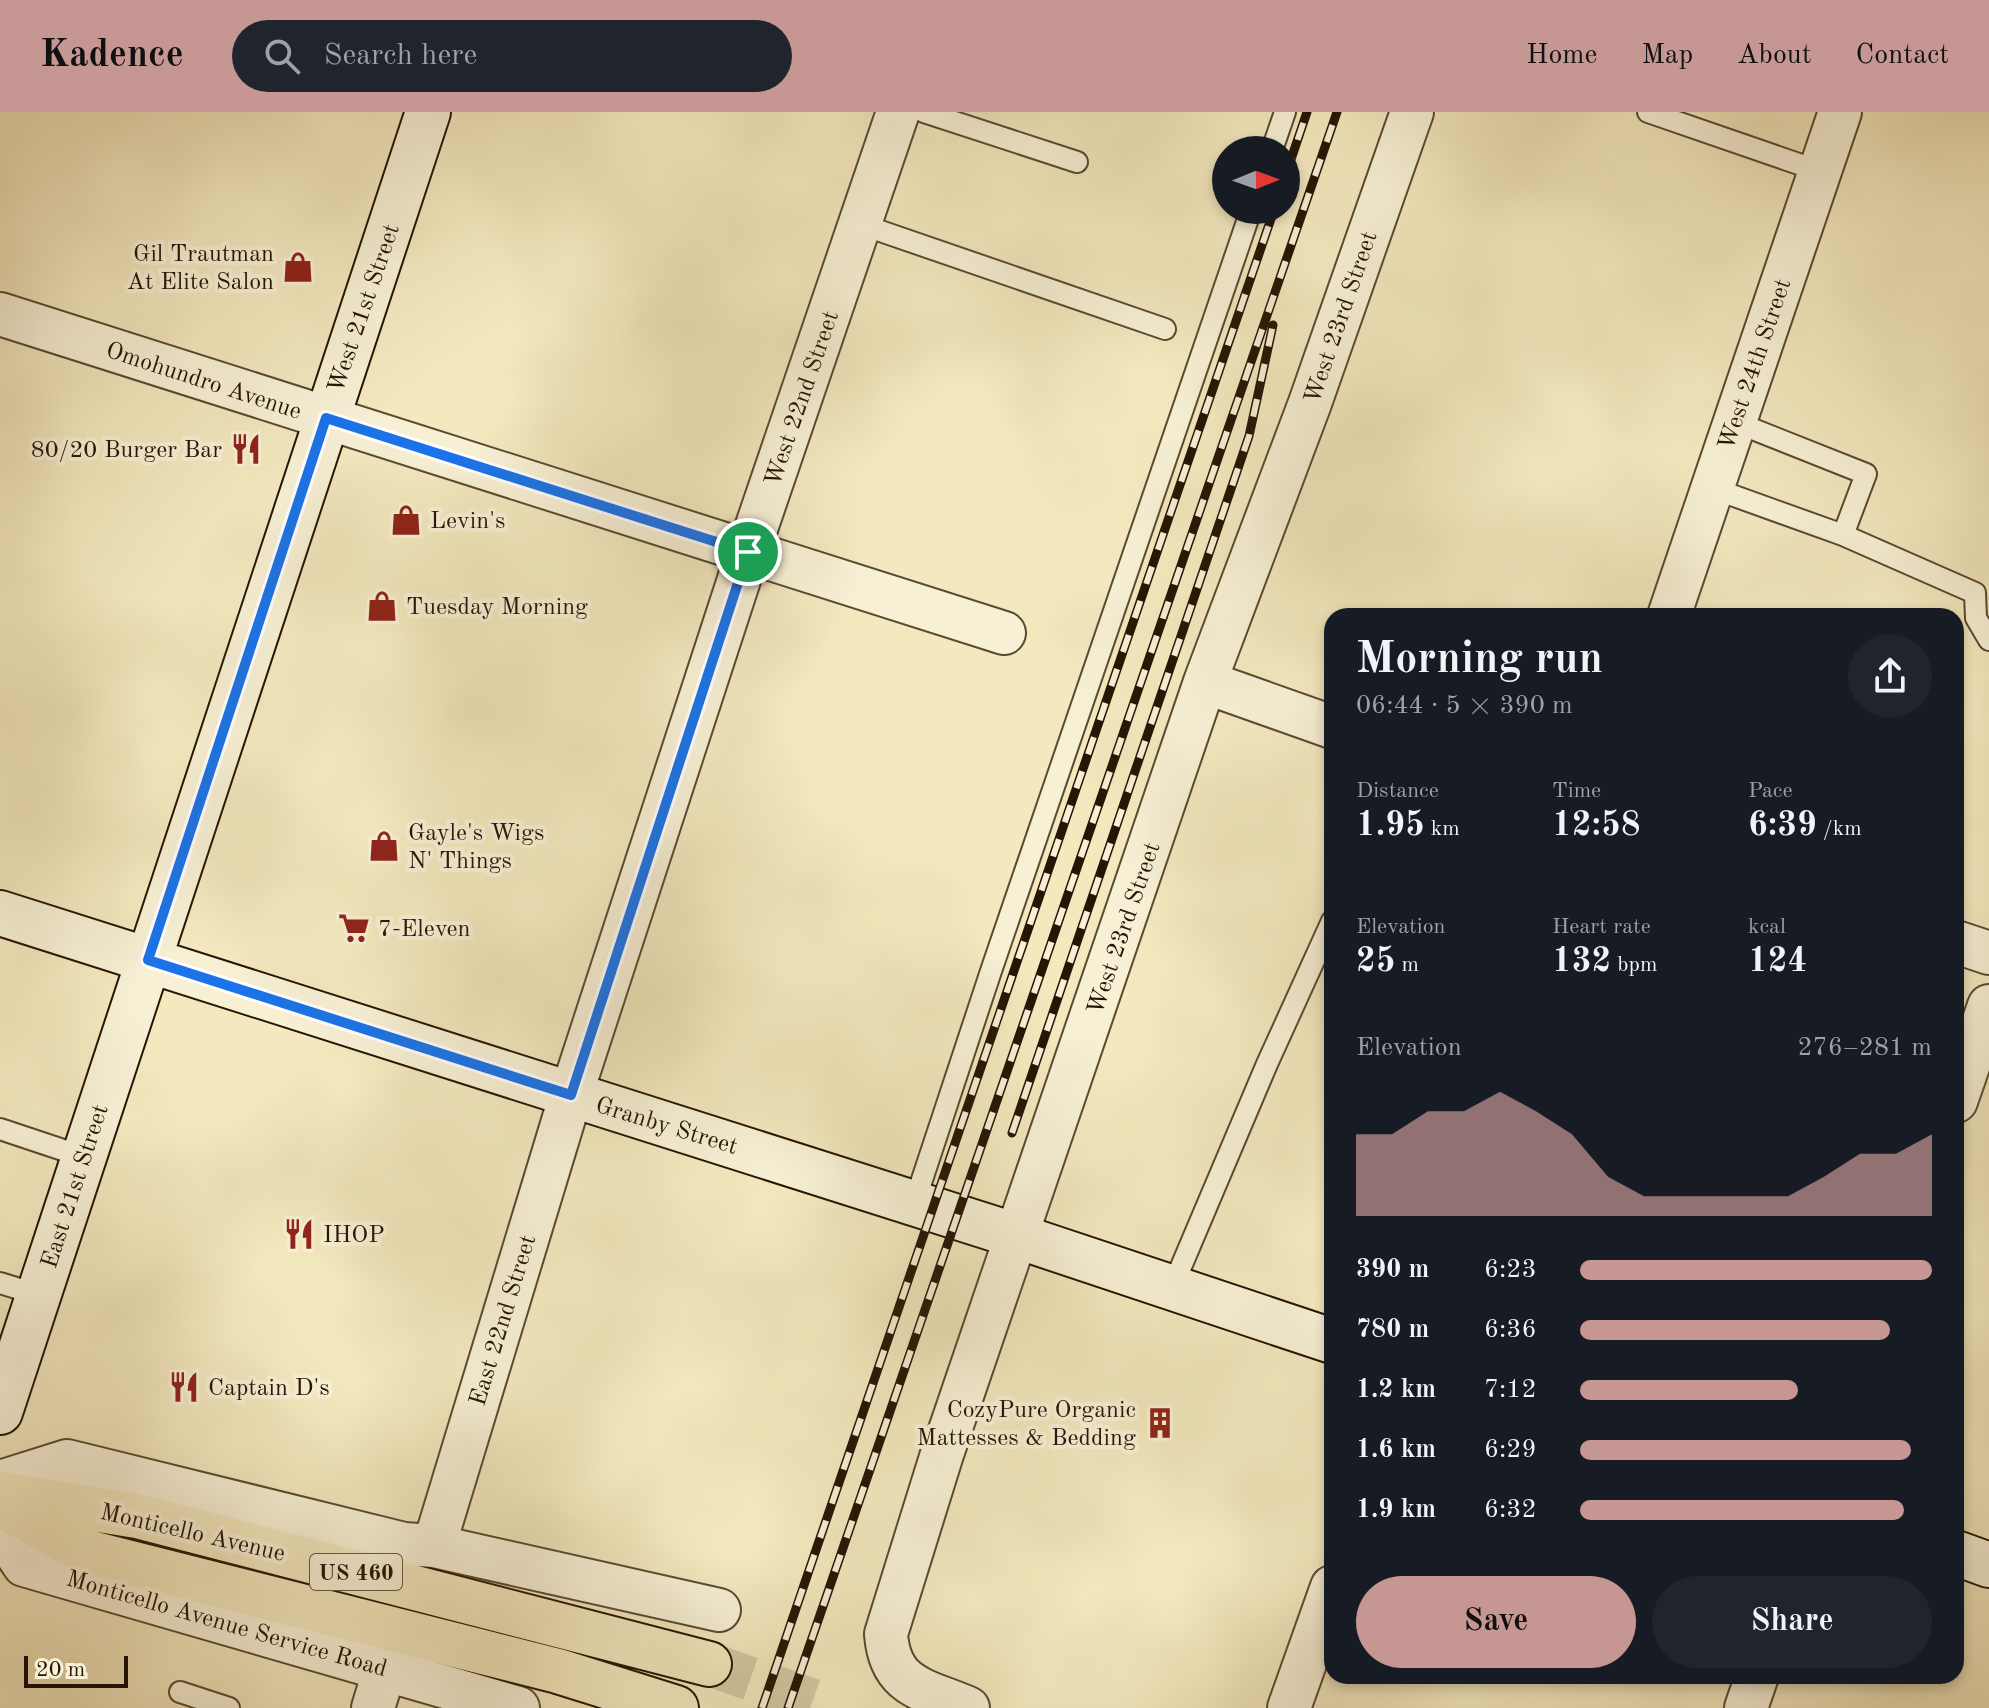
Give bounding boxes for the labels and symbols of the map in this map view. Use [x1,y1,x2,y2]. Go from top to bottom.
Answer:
north arrow [1212,136,1300,224]
street label: West 21st Street [325,221,405,396]
street label: West 23rd Street [1301,228,1383,407]
place label: Gil Trautman At Elite Salon [127,243,274,295]
shop icon: Gil Trautman At Elite Salon [281,250,315,284]
street label: West 24th Street [1715,276,1796,453]
street label: West 22nd Street [762,308,844,489]
street label: Omohundro Avenue [103,339,304,425]
restaurant icon: 80/20 Burger Bar [229,432,263,466]
place label: 80/20 Burger Bar [31,439,222,463]
shop icon: Levin's [389,503,423,537]
place label: Levin's [430,510,505,534]
pin [714,518,782,586]
shop icon: Tuesday Morning [365,589,399,623]
place label: Tuesday Morning [406,596,588,620]
place label: Gayle's Wigs N' Things [408,822,544,874]
shop icon: Gayle's Wigs N' Things [367,829,401,863]
street label: West 23rd Street [1084,839,1166,1018]
supermarket icon: 7-Eleven [337,911,371,945]
place label: 7-Eleven [378,918,470,942]
street label: Granby Street [592,1094,740,1160]
street label: East 21st Street [38,1102,114,1272]
restaurant icon: IHOP [282,1217,316,1251]
place label: IHOP [323,1224,385,1248]
street label: East 22nd Street [466,1232,541,1409]
restaurant icon: Captain D's [167,1370,201,1404]
place label: Captain D's [208,1377,330,1401]
place label: CozyPure Organic Mattesses & Bedding [917,1399,1136,1451]
building icon: CozyPure Organic Mattesses & Bedding [1143,1406,1177,1440]
street label: Monticello Avenue [98,1501,287,1567]
road number: US 460 [310,1554,402,1590]
street label: Monticello Avenue Service Road [63,1568,390,1682]
scale bar [24,1652,128,1688]

